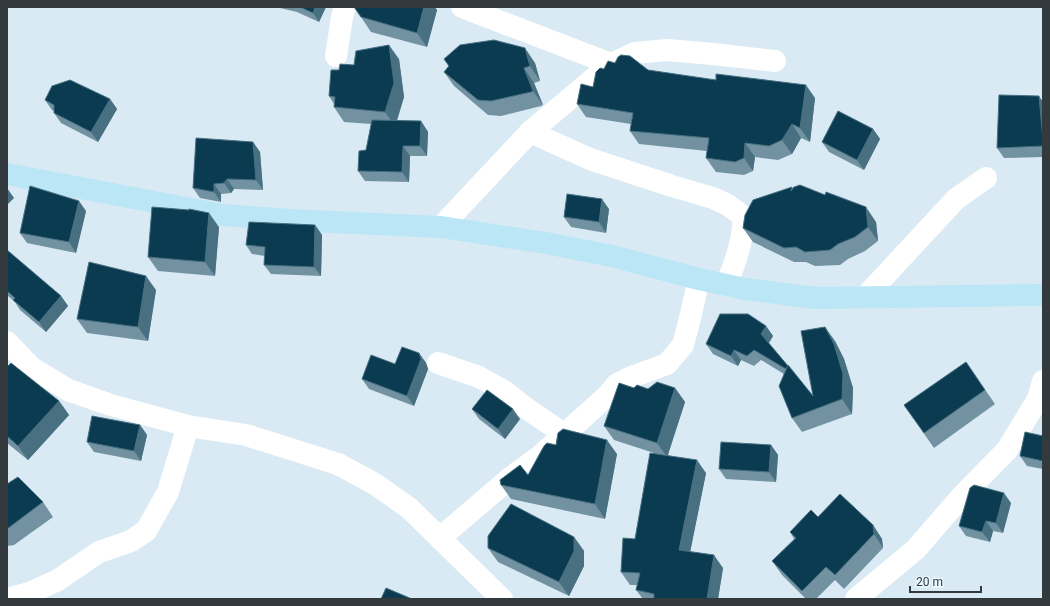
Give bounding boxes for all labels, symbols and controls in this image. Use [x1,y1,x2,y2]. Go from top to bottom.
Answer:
scale bar [910,568,981,594]
text: 20 m [916,575,943,589]

